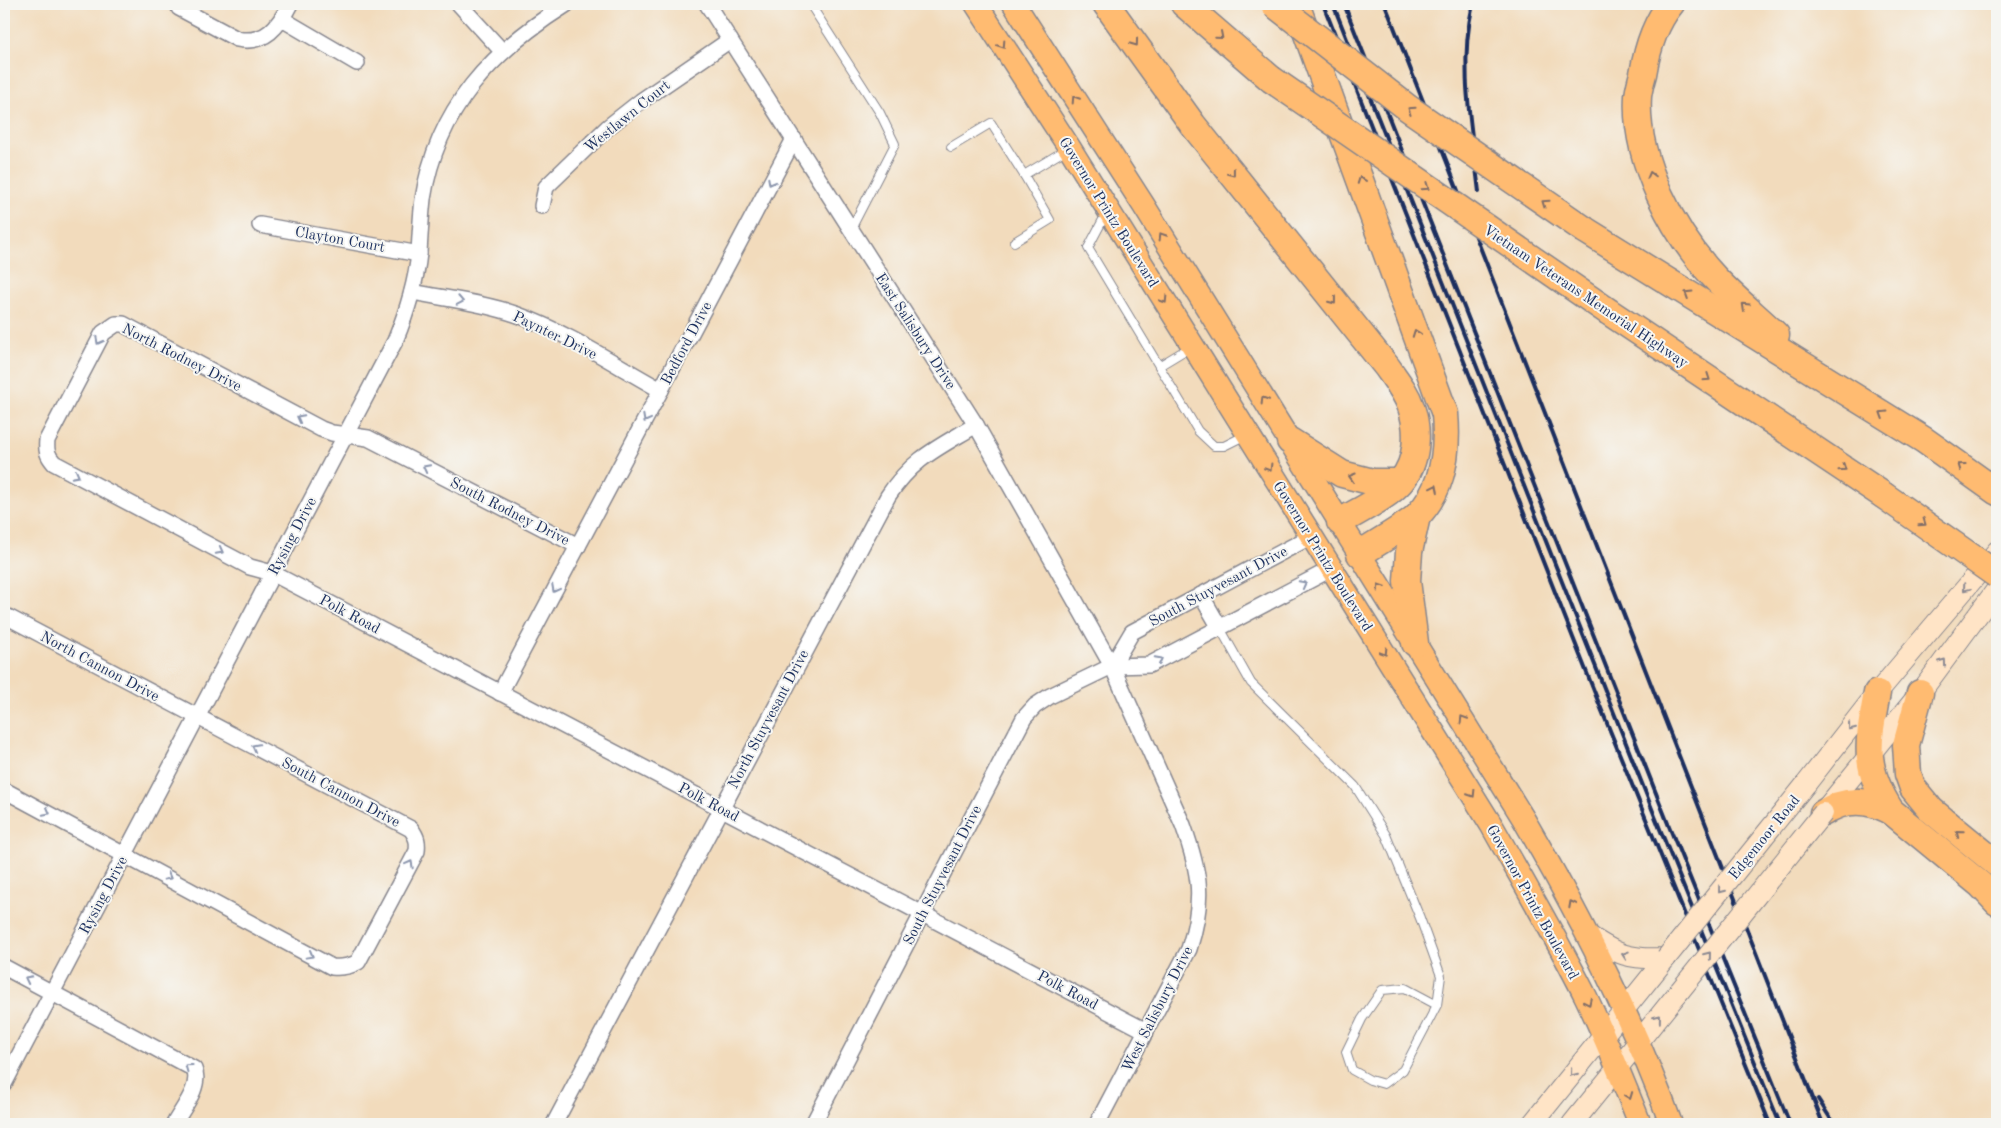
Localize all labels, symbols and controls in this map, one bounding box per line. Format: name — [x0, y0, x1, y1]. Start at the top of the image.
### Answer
one-way arrow — [1215, 30, 1224, 39]
one-way arrow — [1129, 37, 1137, 46]
one-way arrow — [996, 39, 1006, 48]
street label: Westlawn Court — [582, 78, 674, 156]
one-way arrow — [1072, 95, 1081, 105]
one-way arrow — [1408, 108, 1417, 116]
street label: Governor Printz Boulevard — [1055, 135, 1160, 291]
one-way arrow — [1226, 167, 1235, 177]
one-way arrow — [1647, 172, 1657, 180]
one-way arrow — [767, 177, 777, 186]
one-way arrow — [1357, 177, 1367, 185]
one-way arrow — [1421, 181, 1430, 190]
one-way arrow — [1541, 200, 1551, 209]
street label: Vietnam Veterans Memorial Highway — [1480, 223, 1690, 372]
street label: Clayton Court — [294, 225, 386, 256]
one-way arrow — [1159, 233, 1168, 242]
street label: East Salisbury Drive — [872, 271, 958, 393]
one-way arrow — [1685, 291, 1694, 300]
one-way arrow — [1158, 295, 1167, 304]
one-way arrow — [1327, 295, 1336, 304]
one-way arrow — [456, 296, 465, 306]
street label: Bedford Drive — [659, 300, 716, 388]
one-way arrow — [1742, 303, 1751, 312]
street label: Paynter Drive — [510, 310, 599, 363]
street label: North Rodney Drive — [119, 322, 244, 395]
one-way arrow — [1412, 329, 1422, 338]
one-way arrow — [95, 336, 105, 345]
one-way arrow — [1702, 372, 1711, 381]
one-way arrow — [1261, 397, 1271, 406]
one-way arrow — [1879, 411, 1888, 421]
one-way arrow — [296, 414, 305, 424]
one-way arrow — [642, 414, 652, 423]
one-way arrow — [1262, 462, 1272, 471]
one-way arrow — [1837, 462, 1846, 471]
one-way arrow — [1957, 463, 1967, 472]
one-way arrow — [422, 464, 431, 474]
one-way arrow — [71, 469, 80, 479]
one-way arrow — [1349, 472, 1357, 482]
street label: South Rodney Drive — [447, 476, 571, 549]
street label: Governor Printz Boulevard — [1269, 479, 1374, 635]
one-way arrow — [1428, 485, 1438, 494]
street label: Rysing Drive — [267, 495, 320, 578]
one-way arrow — [1917, 517, 1927, 526]
street label: South Stuyvesant Drive — [1147, 544, 1291, 630]
one-way arrow — [214, 545, 223, 555]
one-way arrow — [1298, 580, 1307, 590]
one-way arrow — [1377, 583, 1387, 592]
one-way arrow — [1963, 583, 1972, 592]
one-way arrow — [551, 584, 561, 593]
street label: Polk Road — [316, 593, 382, 638]
street label: North Cannon Drive — [37, 630, 161, 705]
one-way arrow — [1377, 647, 1387, 656]
street label: North Stuyvesant Drive — [726, 648, 812, 792]
one-way arrow — [1154, 656, 1163, 666]
one-way arrow — [1937, 658, 1946, 668]
one-way arrow — [1460, 716, 1469, 725]
one-way arrow — [1848, 721, 1857, 730]
one-way arrow — [251, 743, 260, 753]
street label: South Cannon Drive — [279, 756, 402, 831]
street label: Polk Road — [675, 781, 741, 826]
one-way arrow — [1466, 789, 1476, 798]
street label: Edgemoor Road — [1727, 793, 1804, 883]
street label: South Stuyvesant Drive — [902, 803, 985, 948]
one-way arrow — [42, 806, 51, 816]
street label: Governor Printz Boulevard — [1483, 823, 1580, 983]
one-way arrow — [1956, 830, 1965, 839]
street label: Rysing Drive — [78, 854, 131, 937]
one-way arrow — [404, 861, 414, 870]
one-way arrow — [162, 871, 171, 881]
one-way arrow — [1718, 884, 1726, 893]
one-way arrow — [1568, 900, 1578, 909]
street label: West Salisbury Drive — [1120, 944, 1197, 1075]
one-way arrow — [305, 948, 314, 958]
one-way arrow — [1621, 951, 1629, 961]
one-way arrow — [1703, 952, 1711, 961]
street label: Polk Road — [1034, 969, 1100, 1014]
one-way arrow — [24, 975, 33, 985]
one-way arrow — [1582, 997, 1592, 1006]
one-way arrow — [1652, 1014, 1661, 1023]
one-way arrow — [184, 1064, 194, 1073]
one-way arrow — [1571, 1067, 1579, 1076]
one-way arrow — [1622, 1091, 1633, 1100]

